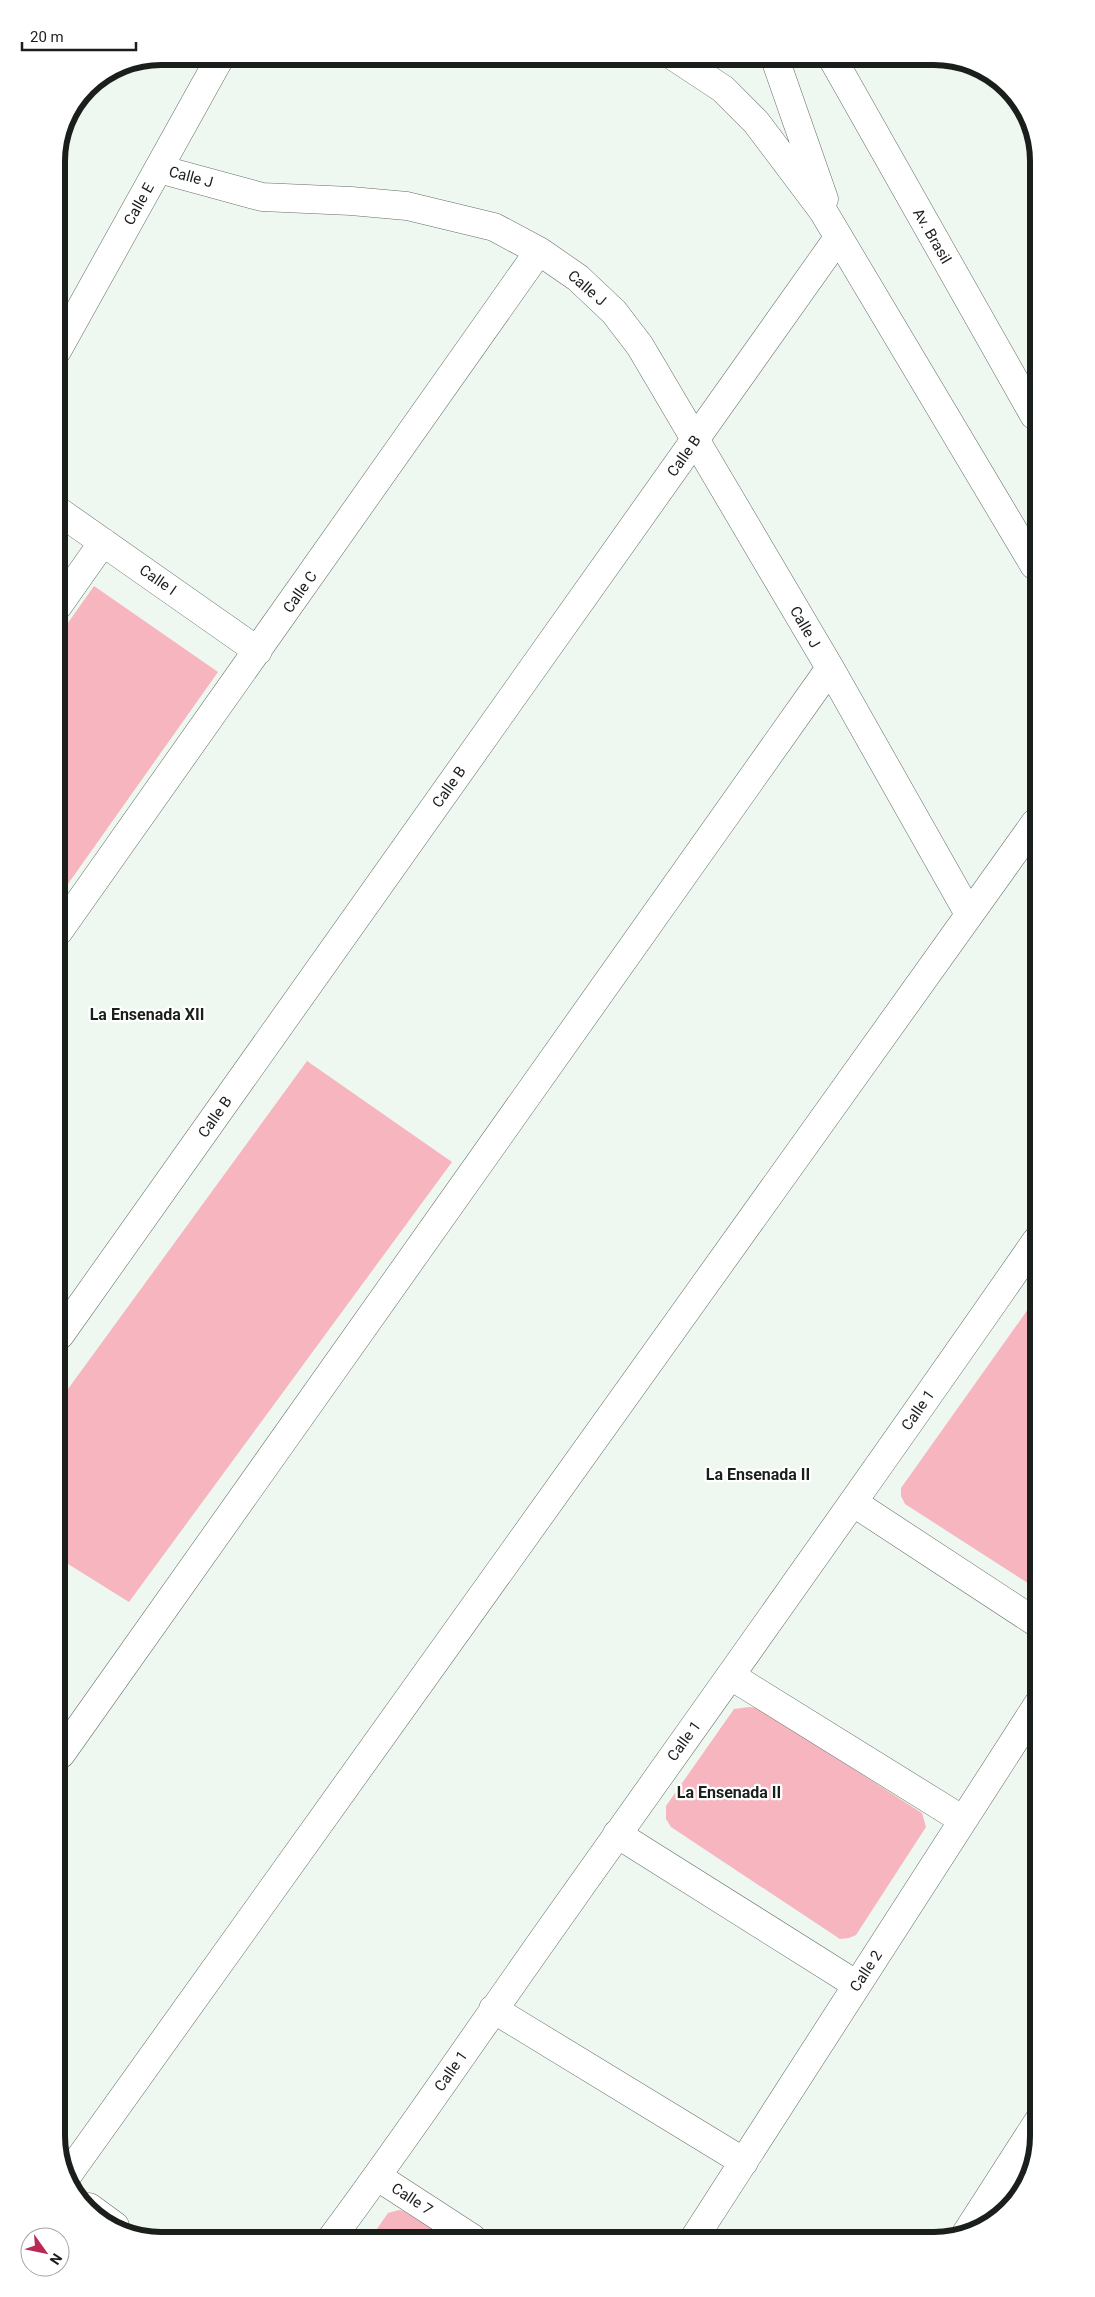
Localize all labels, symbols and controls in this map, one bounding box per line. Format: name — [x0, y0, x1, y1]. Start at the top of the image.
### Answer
scale bar — [22, 20, 136, 52]
text: 20 m — [30, 28, 64, 46]
street label: Calle J — [167, 162, 215, 192]
street label: Calle E — [120, 179, 158, 228]
street label: Av. Brasil — [909, 205, 955, 267]
street label: Calle J — [564, 266, 610, 310]
street label: Calle B — [663, 432, 705, 480]
street label: Calle I — [136, 561, 180, 599]
street label: Calle C — [279, 568, 321, 616]
street label: Calle J — [786, 603, 824, 651]
street label: Calle B — [428, 763, 470, 811]
district label: La Ensenada XII — [90, 1005, 204, 1024]
street label: Calle B — [194, 1093, 236, 1141]
street label: Calle 1 — [898, 1386, 938, 1434]
district label: La Ensenada II — [706, 1465, 810, 1484]
street label: Calle 1 — [663, 1717, 705, 1765]
district label: La Ensenada II — [677, 1783, 781, 1802]
street label: Calle 2 — [846, 1947, 886, 1995]
street label: Calle 1 — [431, 2047, 471, 2095]
street label: Calle 7 — [388, 2179, 436, 2219]
north arrow — [20, 2227, 70, 2277]
text: N — [46, 2251, 65, 2268]

